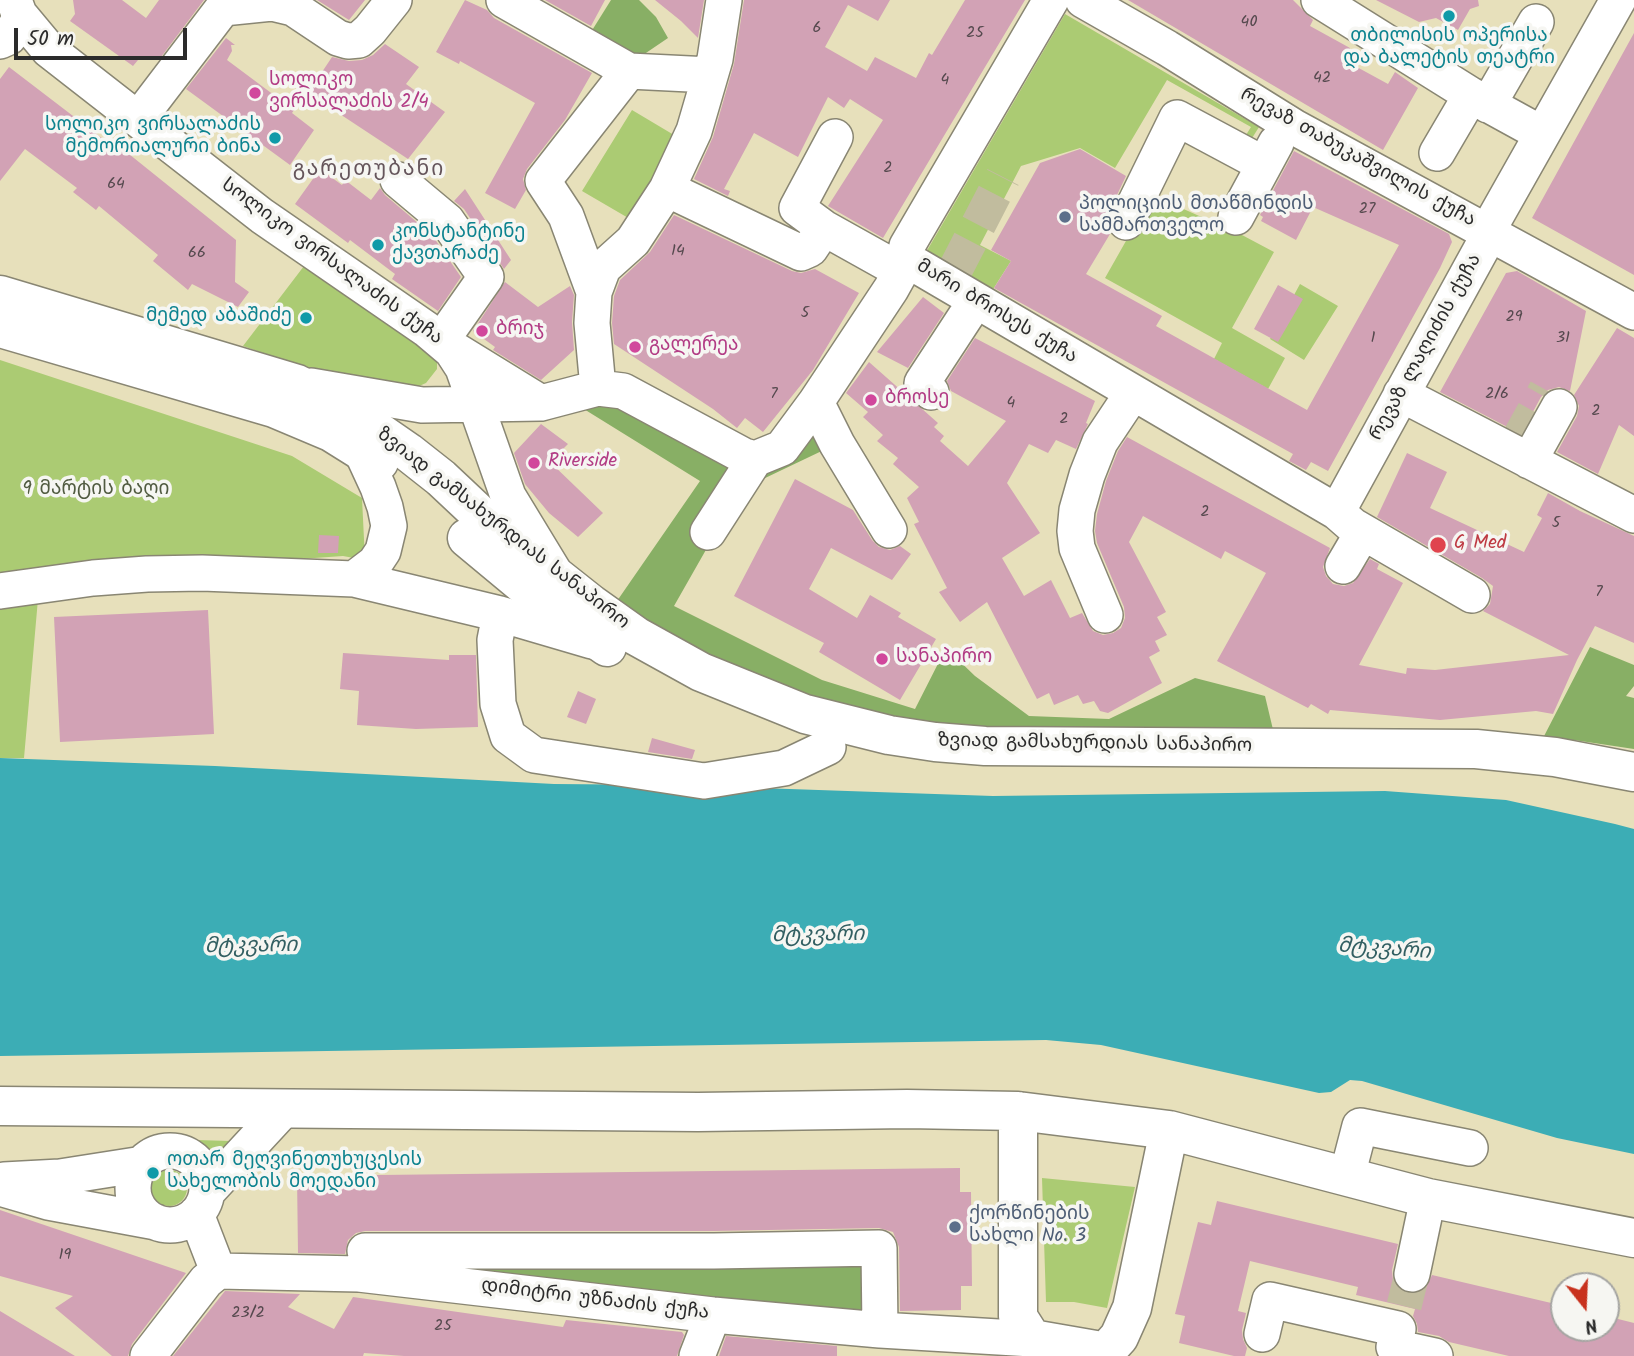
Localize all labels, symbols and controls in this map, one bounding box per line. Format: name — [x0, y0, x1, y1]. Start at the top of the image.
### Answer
marker: თბილისის ოპერისა და ბალეტის თეატრი — [1441, 8, 1457, 24]
house number: 40 — [1241, 13, 1257, 33]
scale bar — [18, 14, 191, 58]
house number: 6 — [813, 19, 821, 39]
text: 50 m — [27, 23, 74, 56]
house number: 25 — [966, 24, 984, 44]
place label: თბილისის ოპერისა და ბალეტის თეატრი — [1343, 27, 1555, 71]
house number: 42 — [1313, 69, 1331, 89]
place label: სოლიკო ვირსალაძის 2/4 — [269, 71, 429, 115]
house number: 4 — [941, 71, 949, 91]
marker: სოლიკო ვირსალაძის 2/4 — [247, 85, 263, 101]
street label: რევაზ თაბუკაშვილის ქუჩა — [1235, 85, 1479, 233]
place label: სოლიკო ვირსალაძის მემორიალური ბინა — [45, 116, 261, 160]
marker: სოლიკო ვირსალაძის მემორიალური ბინა — [267, 130, 283, 146]
district label: გარეთუბანი — [294, 158, 444, 184]
house number: 2 — [883, 159, 893, 179]
house number: 64 — [107, 175, 125, 195]
street label: სოლიკო ვირსალაძის ქუჩა — [216, 175, 446, 351]
place label: პოლიციის მთაწმინდის სამმართველო — [1079, 195, 1314, 239]
house number: 27 — [1359, 200, 1375, 220]
marker: პოლიციის მთაწმინდის სამმართველო — [1057, 209, 1073, 225]
place label: კონსტანტინე ქავთარაძე — [392, 223, 526, 267]
marker: კონსტანტინე ქავთარაძე — [370, 237, 386, 253]
house number: 14 — [671, 242, 685, 262]
house number: 66 — [188, 244, 206, 264]
street label: რევაზ ლაღიძის ქუჩა — [1366, 251, 1488, 445]
street label: მარი ბროსეს ქუჩა — [912, 256, 1080, 370]
house number: 5 — [801, 304, 809, 324]
place label: მემედ აბაშიძე — [146, 307, 292, 329]
house number: 29 — [1505, 308, 1523, 328]
marker: მემედ აბაშიძე — [298, 310, 314, 326]
place label: ბრიჯ — [496, 320, 544, 342]
marker: ბრიჯ — [474, 323, 490, 339]
house number: 1 — [1370, 329, 1376, 349]
house number: 31 — [1556, 329, 1570, 349]
place label: გალერეა — [649, 336, 739, 358]
marker: გალერეა — [627, 339, 643, 355]
house number: 7 — [770, 385, 778, 405]
house number: 2/6 — [1485, 385, 1509, 405]
place label: ბროსე — [885, 389, 949, 411]
marker: ბროსე — [863, 392, 879, 408]
house number: 4 — [1007, 394, 1015, 414]
house number: 2 — [1591, 402, 1601, 422]
house number: 2 — [1059, 410, 1069, 430]
street label: ზვიად გამსახურდიას სანაპირო — [371, 424, 633, 636]
place label: Riverside — [548, 452, 617, 474]
marker: Riverside — [526, 455, 542, 471]
park label: 9 მარტის ბაღი — [23, 480, 169, 502]
house number: 2 — [1200, 503, 1210, 523]
house number: 5 — [1552, 514, 1560, 534]
place label: G Med — [1454, 534, 1506, 556]
marker: G Med — [1428, 535, 1448, 555]
house number: 7 — [1595, 583, 1603, 603]
place label: სანაპირო — [896, 648, 992, 670]
marker: სანაპირო — [874, 651, 890, 667]
street label: ზვიად გამსახურდიას სანაპირო — [938, 731, 1252, 759]
water label: მტკვარი — [771, 924, 865, 950]
water label: მტკვარი — [204, 935, 298, 961]
water label: მტკვარი — [1337, 935, 1431, 967]
place label: ოთარ მეღვინეთუხუცესის სახელობის მოედანი — [167, 1151, 422, 1195]
marker: ოთარ მეღვინეთუხუცესის სახელობის მოედანი — [145, 1165, 161, 1181]
place label: ქორწინების სახლი No. 3 — [969, 1205, 1089, 1249]
marker: ქორწინების სახლი No. 3 — [947, 1219, 963, 1235]
house number: 19 — [59, 1246, 71, 1266]
north arrow — [1550, 1272, 1620, 1342]
street label: დიმიტრი უზნაძის ქუჩა — [480, 1276, 710, 1326]
house number: 23/2 — [231, 1304, 265, 1324]
text: N — [1581, 1309, 1601, 1341]
house number: 25 — [434, 1317, 452, 1337]

